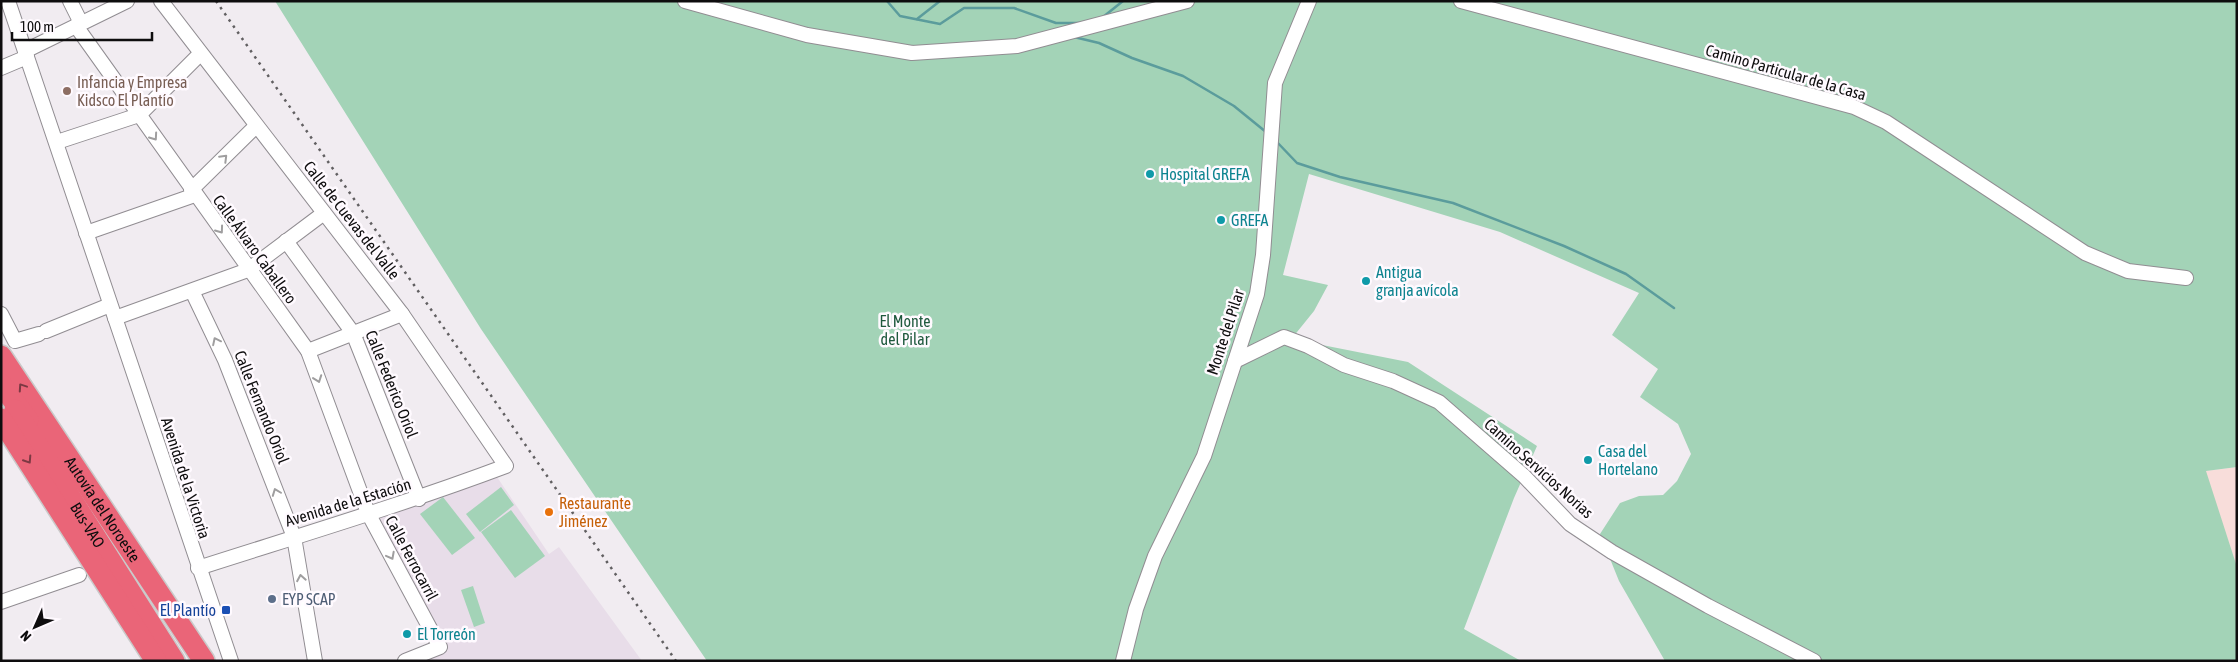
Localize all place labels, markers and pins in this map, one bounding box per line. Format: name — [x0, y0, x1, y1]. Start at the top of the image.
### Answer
place label: Infancia y Empresa Kidsco El Plantío — [77, 73, 187, 109]
marker: Infancia y Empresa Kidsco El Plantío — [61, 85, 73, 97]
place label: Hospital GREFA — [1160, 165, 1250, 184]
marker: Hospital GREFA — [1144, 168, 1156, 180]
place label: GREFA — [1231, 211, 1268, 229]
marker: GREFA — [1215, 214, 1227, 226]
place label: Antigua granja avícola — [1376, 263, 1459, 300]
marker: Antigua granja avícola — [1360, 275, 1372, 287]
place label: Casa del Hortelano — [1598, 442, 1658, 478]
marker: Casa del Hortelano — [1582, 454, 1594, 466]
place label: Restaurante Jiménez — [559, 494, 631, 530]
marker: Restaurante Jiménez — [543, 506, 555, 518]
place label: EYP SCAP — [282, 590, 336, 608]
marker: EYP SCAP — [266, 593, 278, 605]
place label: El Plantío — [160, 601, 216, 619]
marker: El Plantío — [220, 604, 232, 616]
place label: El Torreón — [417, 625, 476, 643]
marker: El Torreón — [401, 628, 413, 640]

